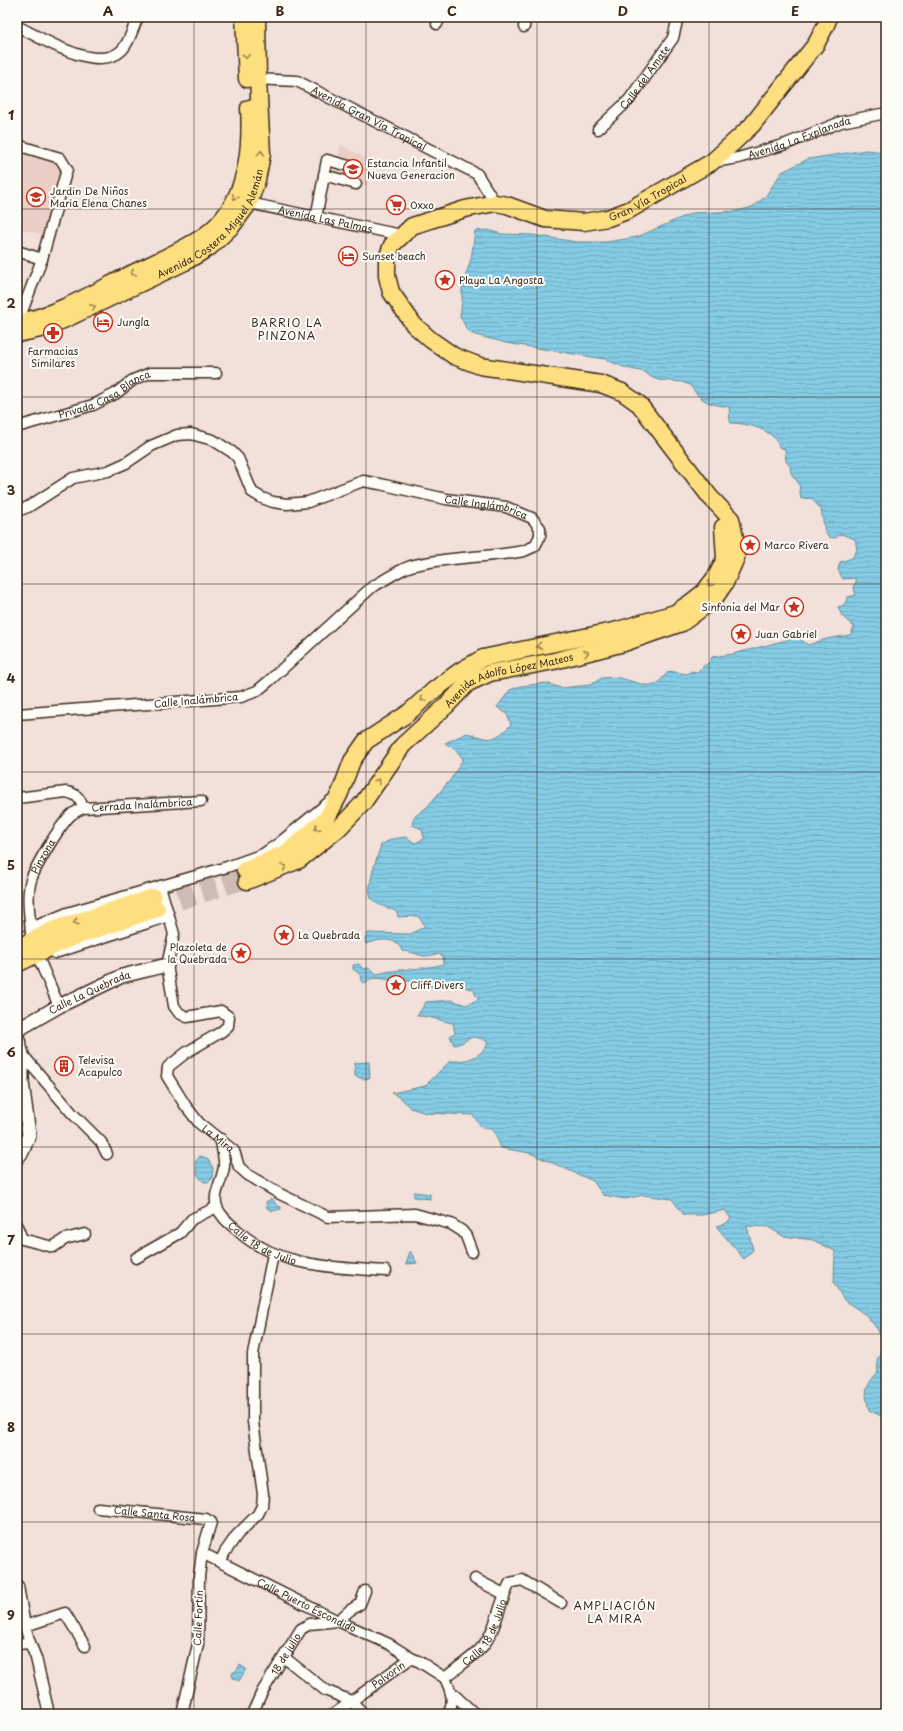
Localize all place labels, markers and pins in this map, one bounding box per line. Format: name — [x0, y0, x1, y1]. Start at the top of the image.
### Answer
place label: Estancia Infantil Nueva Generacion — [367, 155, 455, 182]
school or university icon: Estancia Infantil Nueva Generacion — [342, 158, 364, 180]
place label: Jardin De Niños Maria Elena Chanes — [50, 183, 147, 210]
school or university icon: Jardin De Niños Maria Elena Chanes — [25, 186, 47, 208]
supermarket icon: Oxxo — [385, 194, 407, 216]
place label: Oxxo — [410, 197, 434, 212]
hotel icon: Sunset beach — [337, 245, 359, 267]
place label: Sunset beach — [362, 248, 426, 263]
place icon: Playa La Angosta — [434, 269, 456, 291]
place label: Playa La Angosta — [459, 272, 544, 288]
hotel icon: Jungla — [92, 311, 114, 333]
place label: Jungla — [117, 314, 150, 329]
pharmacy icon: Farmacias Similares — [42, 322, 64, 344]
place label: Farmacias Similares — [28, 343, 79, 370]
place icon: Marco Rivera — [739, 534, 761, 556]
place label: Marco Rivera — [764, 537, 830, 552]
place icon: Sinfonía del Mar — [783, 596, 805, 618]
place label: Sinfonía del Mar — [701, 599, 780, 614]
place icon: Juan Gabriel — [730, 623, 752, 645]
place label: Juan Gabriel — [755, 626, 817, 641]
place icon: La Quebrada — [273, 924, 295, 946]
place label: La Quebrada — [298, 927, 361, 942]
place label: Plazoleta de la Quebrada — [167, 939, 228, 966]
place icon: Plazoleta de la Quebrada — [230, 942, 252, 964]
place icon: Cliff Divers — [385, 974, 407, 996]
place label: Cliff Divers — [410, 977, 464, 992]
place label: Televisa Acapulco — [78, 1052, 123, 1079]
building icon: Televisa Acapulco — [53, 1055, 75, 1077]

